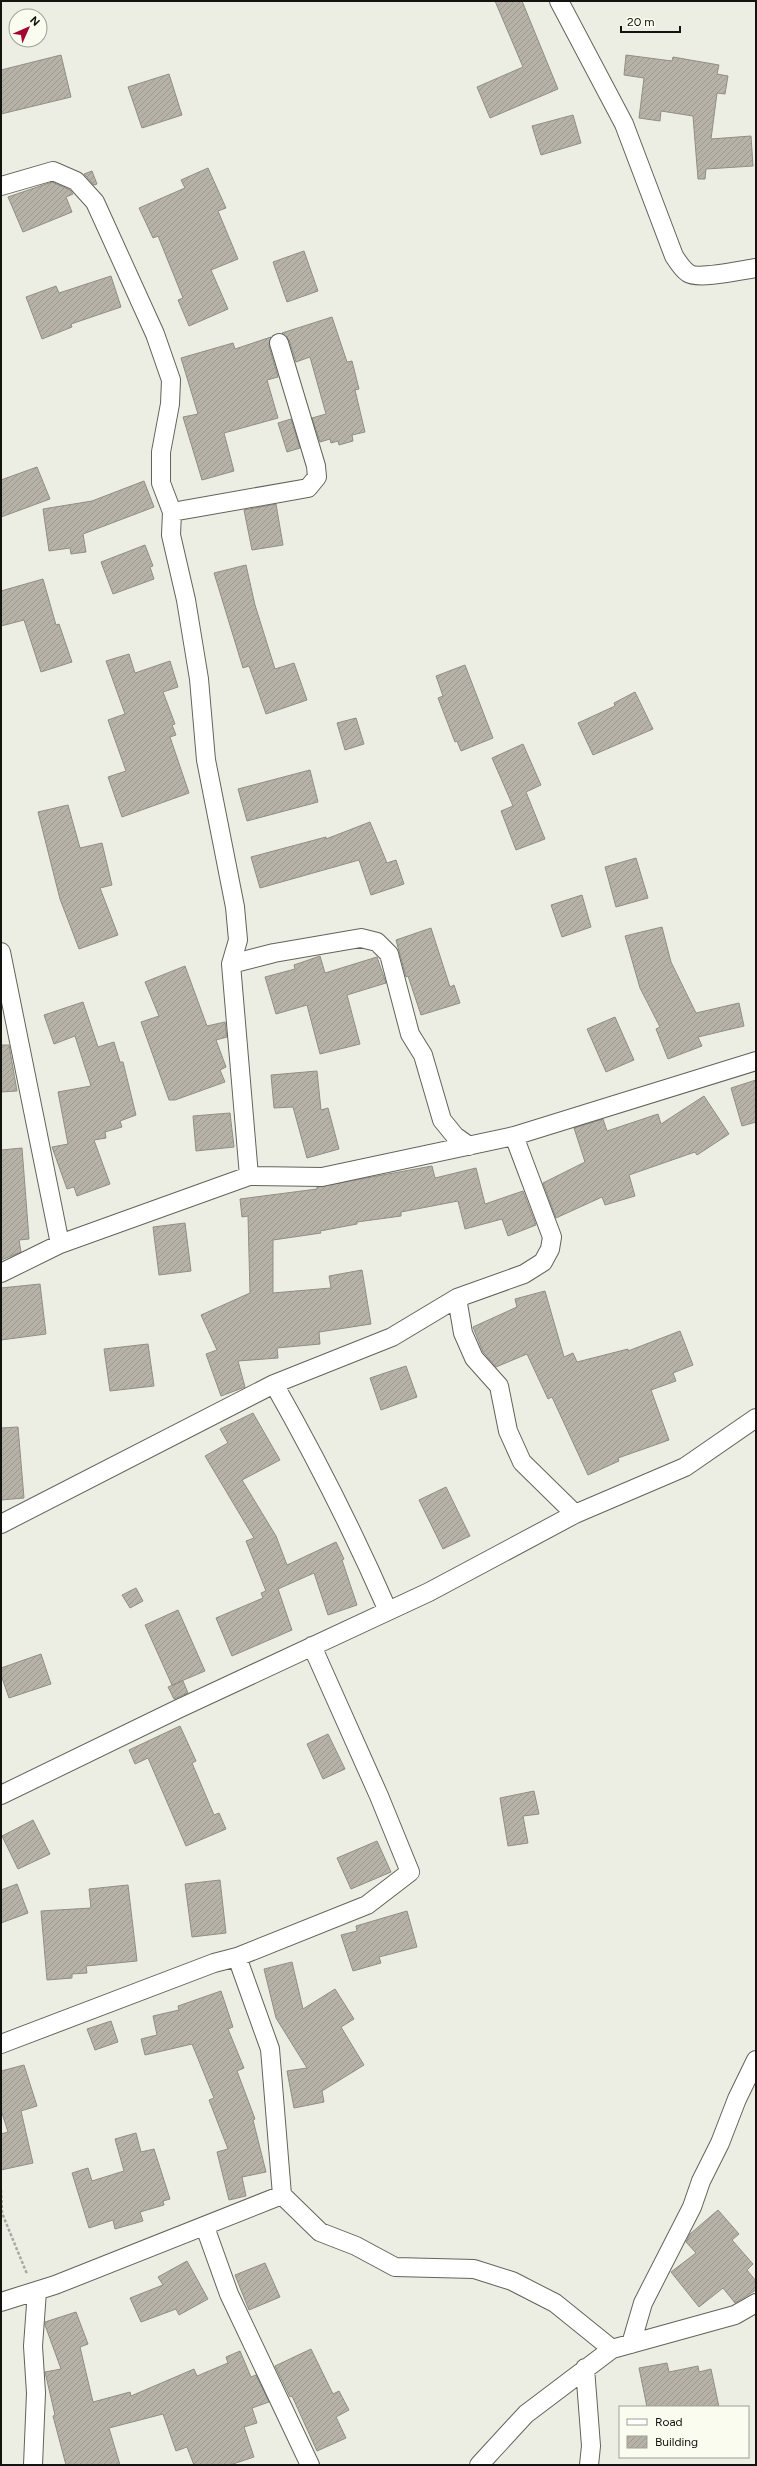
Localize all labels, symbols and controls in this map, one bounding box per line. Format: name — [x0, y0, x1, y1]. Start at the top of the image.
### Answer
north arrow — [8, 8, 48, 48]
scale bar — [621, 8, 680, 34]
text: N — [27, 14, 42, 29]
text: 20 m — [627, 15, 655, 29]
legend — [619, 2406, 749, 2458]
text: Road — [655, 2415, 683, 2429]
text: Building — [655, 2435, 698, 2449]

